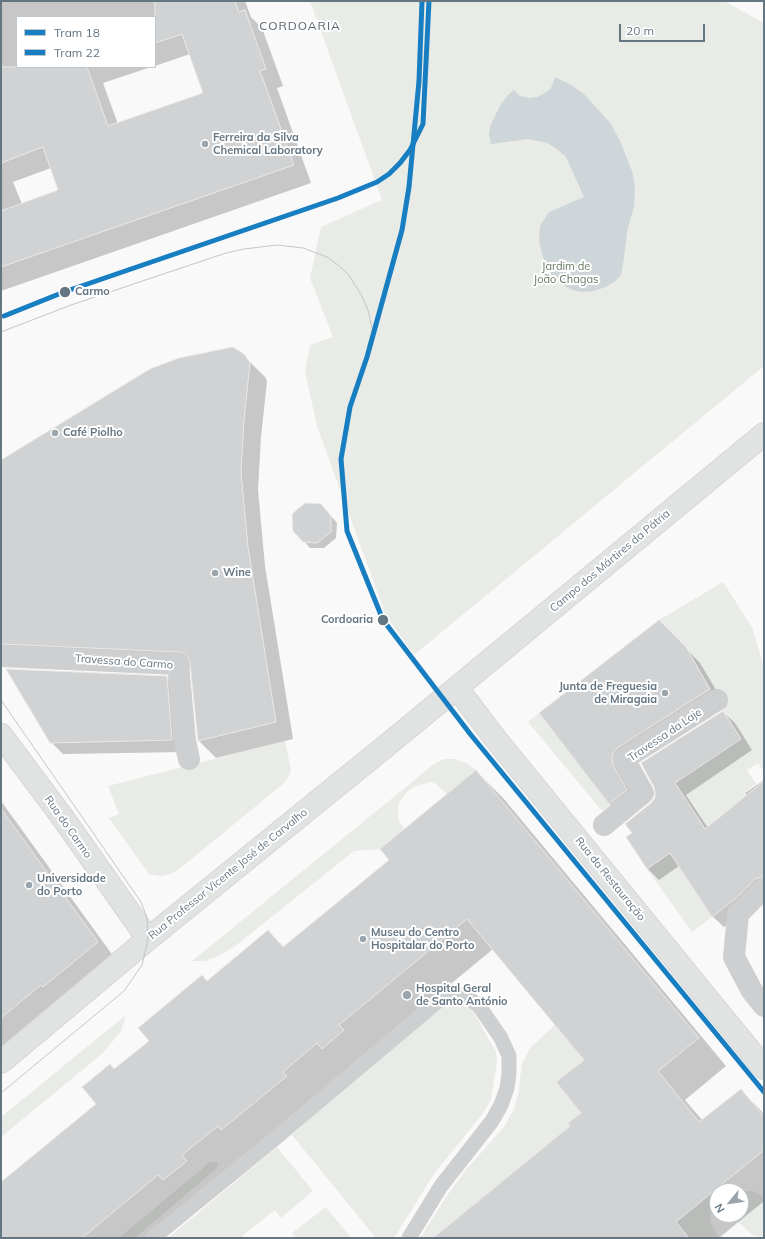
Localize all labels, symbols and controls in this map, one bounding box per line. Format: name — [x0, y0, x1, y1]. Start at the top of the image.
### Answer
legend — [16, 16, 156, 68]
scale bar — [621, 16, 707, 42]
district label: CORDOARIA — [259, 19, 341, 33]
text: 20 m — [626, 23, 654, 38]
text: Tram 18 — [54, 25, 100, 40]
text: Tram 22 — [54, 45, 100, 60]
place label: Ferreira da Silva Chemical Laboratory — [213, 131, 323, 157]
marker: Ferreira da Silva Chemical Laboratory — [200, 139, 210, 149]
park label: Jardim de João Chagas — [534, 260, 598, 286]
marker: Carmo — [58, 285, 72, 299]
place label: Carmo — [75, 285, 110, 299]
place label: Café Piolho — [63, 426, 123, 440]
marker: Café Piolho — [50, 428, 60, 438]
street label: Campo dos Mártires da Pátria — [547, 507, 673, 615]
place label: Wine — [223, 566, 251, 580]
marker: Wine — [210, 568, 220, 578]
place label: Cordoaria — [321, 613, 373, 627]
marker: Cordoaria — [376, 613, 390, 627]
street label: Travessa do Carmo — [75, 652, 173, 672]
place label: Junta de Freguesia de Miragaia — [559, 680, 657, 706]
marker: Junta de Freguesia de Miragaia — [660, 688, 670, 698]
street label: Travessa da Laje — [626, 706, 704, 764]
street label: Rua do Carmo — [42, 793, 94, 861]
street label: Rua Professor Vicente José de Carvalho — [146, 806, 310, 942]
street label: Rua da Restauração — [572, 834, 648, 924]
place label: Universidade do Porto — [37, 872, 106, 898]
marker: Universidade do Porto — [24, 880, 34, 890]
place label: Museu do Centro Hospitalar do Porto — [371, 926, 474, 952]
marker: Museu do Centro Hospitalar do Porto — [358, 934, 368, 944]
place label: Hospital Geral de Santo António — [416, 982, 508, 1008]
marker: Hospital Geral de Santo António — [401, 989, 413, 1001]
north arrow — [709, 1183, 749, 1223]
text: N — [711, 1201, 728, 1215]

